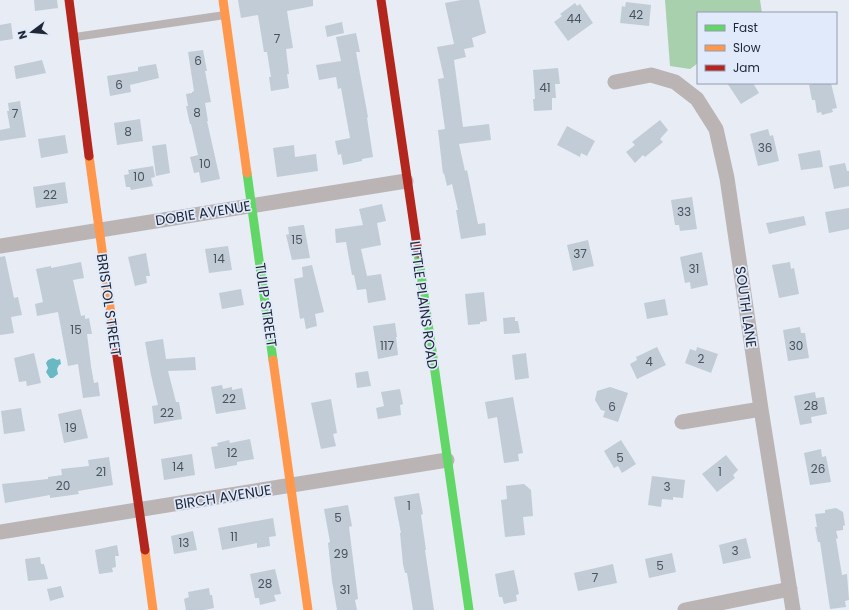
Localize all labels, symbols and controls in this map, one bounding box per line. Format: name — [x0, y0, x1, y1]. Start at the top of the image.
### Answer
house number: 42 — [629, 6, 643, 23]
house number: 44 — [566, 10, 582, 27]
north arrow — [12, 12, 52, 52]
legend — [697, 12, 837, 84]
text: Fast — [733, 19, 758, 36]
text: N — [14, 29, 31, 41]
house number: 7 — [274, 30, 281, 47]
text: Slow — [733, 39, 761, 56]
house number: 6 — [194, 52, 202, 69]
text: Jam — [733, 59, 760, 76]
house number: 6 — [115, 76, 123, 93]
house number: 41 — [539, 79, 551, 96]
house number: 8 — [193, 104, 201, 121]
house number: 7 — [12, 105, 19, 122]
house number: 8 — [124, 123, 132, 140]
house number: 36 — [758, 139, 772, 156]
house number: 10 — [199, 155, 211, 172]
house number: 10 — [133, 168, 145, 185]
house number: 22 — [43, 186, 57, 203]
street label: DOBIE AVENUE — [154, 196, 252, 230]
house number: 33 — [677, 203, 691, 220]
house number: 15 — [291, 231, 303, 248]
street label: LITTLE PLAINS ROAD — [405, 240, 443, 371]
house number: 37 — [573, 245, 587, 262]
house number: 14 — [213, 250, 225, 267]
street label: BRISTOL STREET — [92, 252, 126, 358]
house number: 31 — [689, 260, 699, 277]
street label: TULIP STREET — [250, 262, 282, 349]
street label: SOUTH LANE — [730, 265, 762, 349]
house number: 15 — [70, 321, 82, 338]
house number: 117 — [380, 337, 395, 354]
house number: 30 — [789, 337, 803, 354]
house number: 2 — [698, 350, 705, 367]
house number: 4 — [645, 353, 653, 370]
house number: 22 — [222, 390, 236, 407]
house number: 28 — [804, 397, 818, 414]
house number: 6 — [608, 398, 616, 415]
house number: 22 — [160, 404, 174, 421]
house number: 19 — [65, 419, 77, 436]
house number: 12 — [227, 444, 237, 461]
house number: 5 — [616, 449, 624, 466]
house number: 14 — [172, 458, 184, 475]
house number: 26 — [811, 460, 825, 477]
house number: 21 — [96, 463, 106, 480]
house number: 1 — [718, 463, 722, 480]
house number: 20 — [56, 477, 70, 494]
house number: 3 — [663, 478, 671, 495]
street label: BIRCH AVENUE — [173, 480, 273, 514]
house number: 1 — [407, 497, 411, 514]
house number: 5 — [334, 509, 342, 526]
house number: 11 — [230, 528, 238, 545]
house number: 13 — [179, 534, 189, 551]
house number: 3 — [731, 542, 739, 559]
house number: 29 — [334, 545, 348, 562]
house number: 5 — [656, 557, 664, 574]
house number: 7 — [592, 569, 599, 586]
house number: 28 — [258, 575, 272, 592]
house number: 31 — [340, 581, 350, 598]

